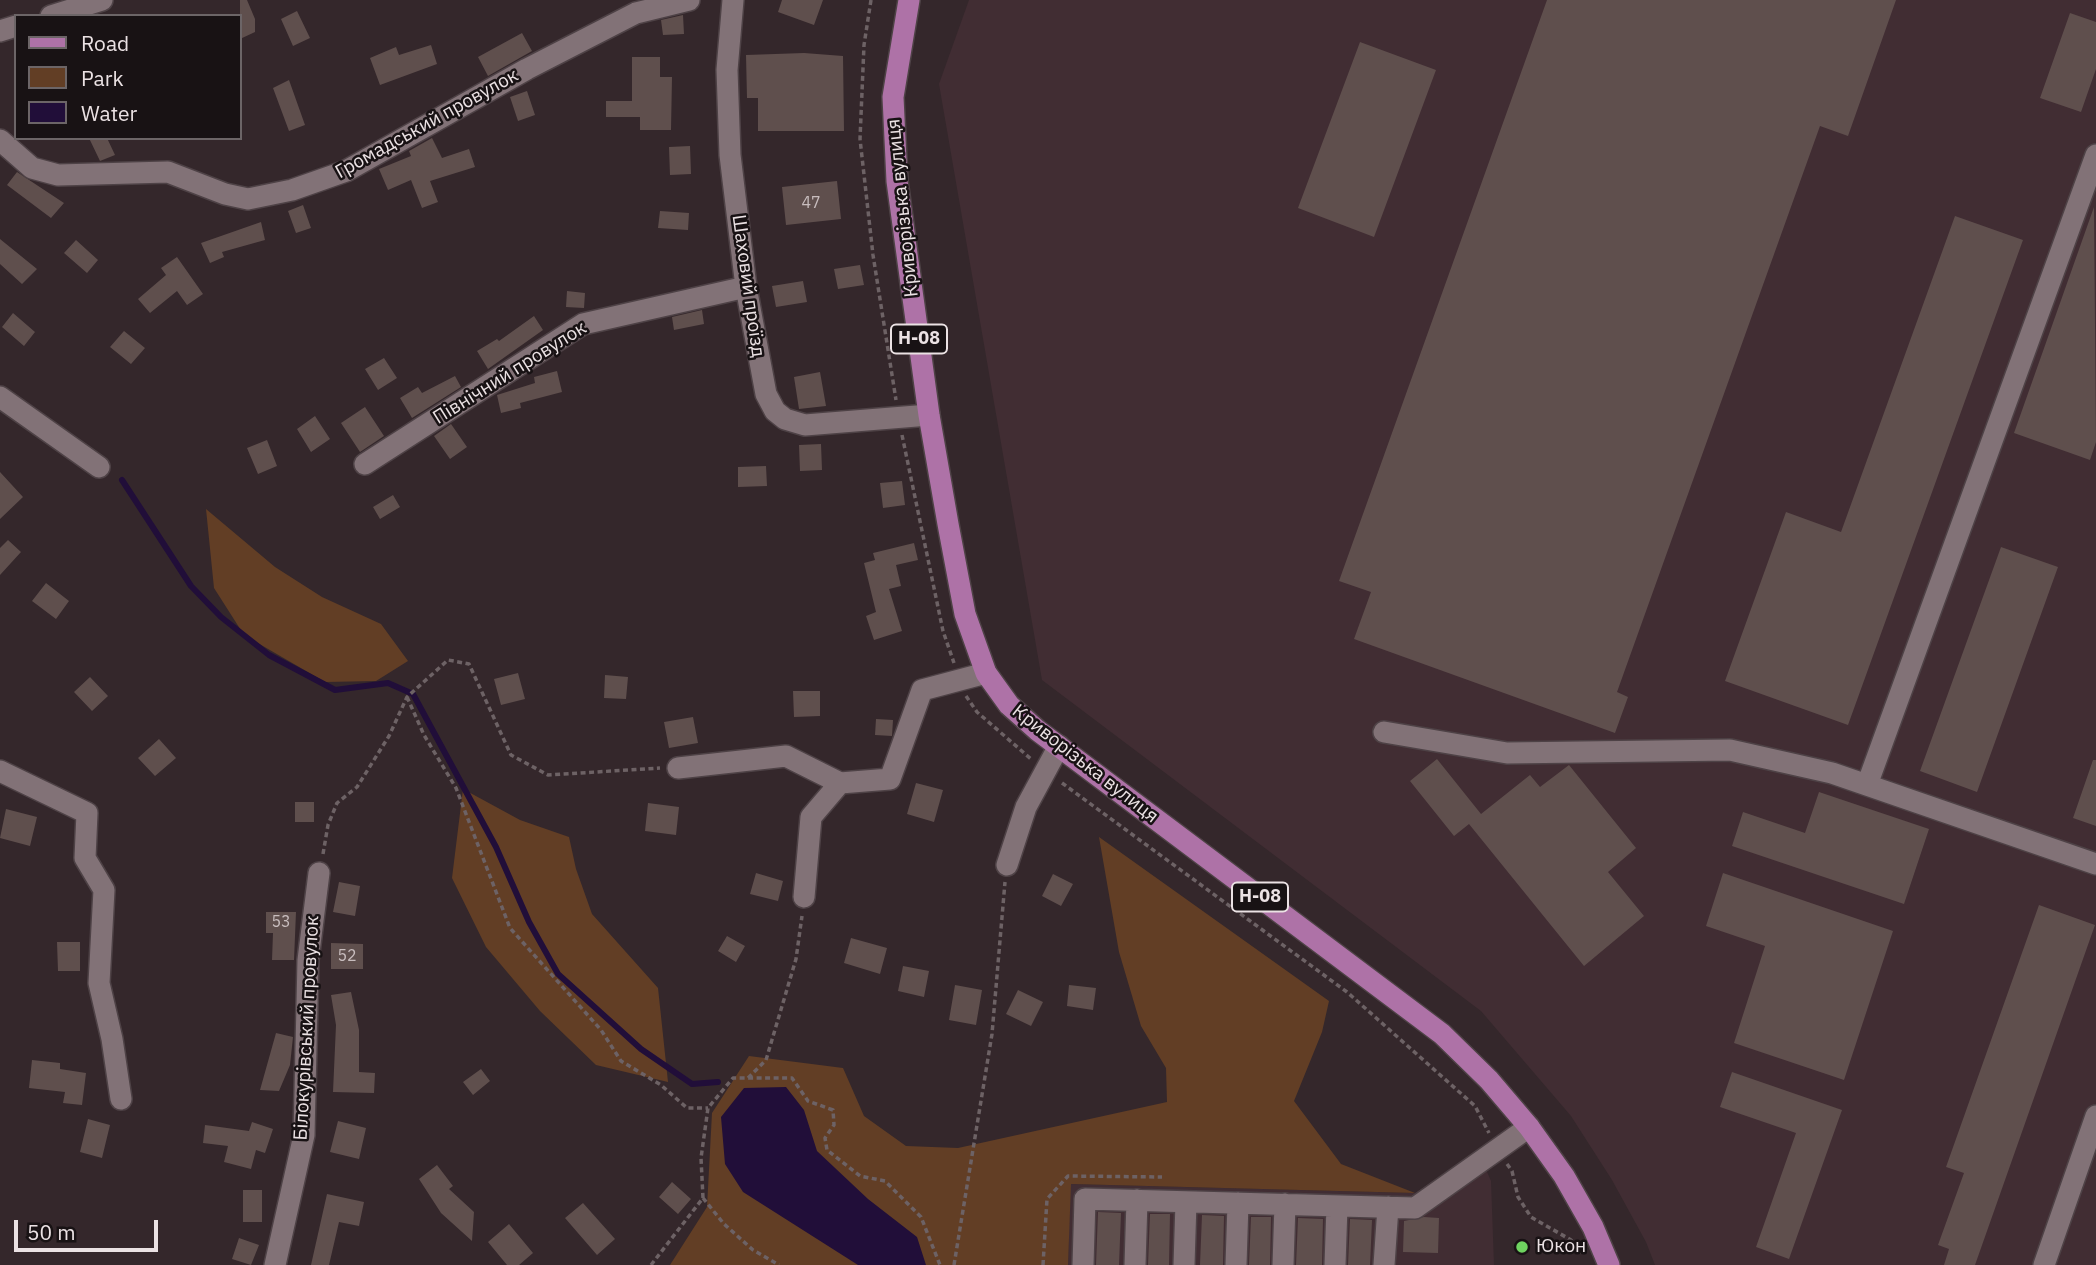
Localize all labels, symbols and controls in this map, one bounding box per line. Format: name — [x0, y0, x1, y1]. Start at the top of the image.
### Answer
legend — [14, 14, 242, 140]
text: Road — [81, 29, 129, 57]
text: Park — [81, 64, 124, 92]
street label: Громадський провулок — [331, 64, 523, 184]
text: Water — [81, 99, 137, 127]
street label: Криворізька вулиця — [882, 118, 924, 298]
house number: 47 — [801, 193, 821, 213]
street label: Шаховий проїзд — [727, 213, 769, 359]
street label: Північний провулок — [429, 317, 591, 429]
road number: Н-08 — [891, 324, 947, 354]
street label: Криворізька вулиця — [1007, 700, 1163, 828]
road number: Н-08 — [1232, 882, 1288, 912]
house number: 53 — [271, 912, 291, 932]
street label: Білокурівський провулок — [290, 915, 324, 1141]
house number: 52 — [337, 946, 357, 966]
scale bar — [18, 1206, 161, 1250]
text: 50 m — [27, 1218, 76, 1246]
place label: Юкон — [1536, 1236, 1586, 1258]
marker: Юкон — [1514, 1239, 1530, 1255]

